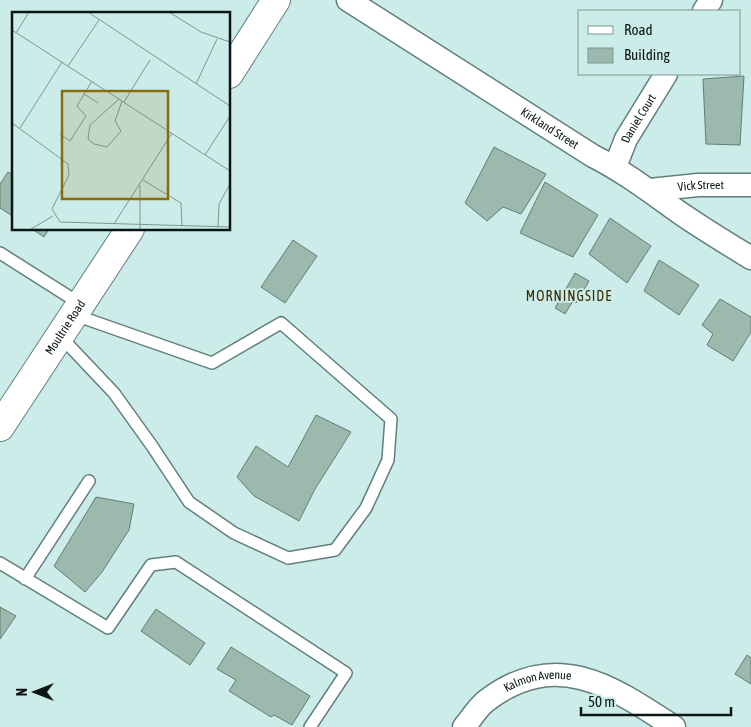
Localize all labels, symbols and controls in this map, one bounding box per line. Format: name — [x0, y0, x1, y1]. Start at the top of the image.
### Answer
legend — [578, 10, 741, 75]
inset map — [12, 12, 230, 230]
text: Road — [624, 21, 653, 38]
text: Building — [624, 46, 670, 63]
street label: Daniel Court — [618, 91, 659, 145]
street label: Kirkland Street — [518, 105, 582, 152]
street label: Vick Street — [677, 178, 724, 194]
district label: MORNINGSIDE — [526, 288, 612, 304]
street label: Moultrie Road — [42, 298, 88, 357]
north arrow — [10, 667, 60, 717]
street label: Kalmon Avenue — [501, 668, 572, 695]
scale bar — [581, 684, 731, 716]
text: N — [14, 688, 30, 696]
text: 50 m — [588, 693, 615, 710]

